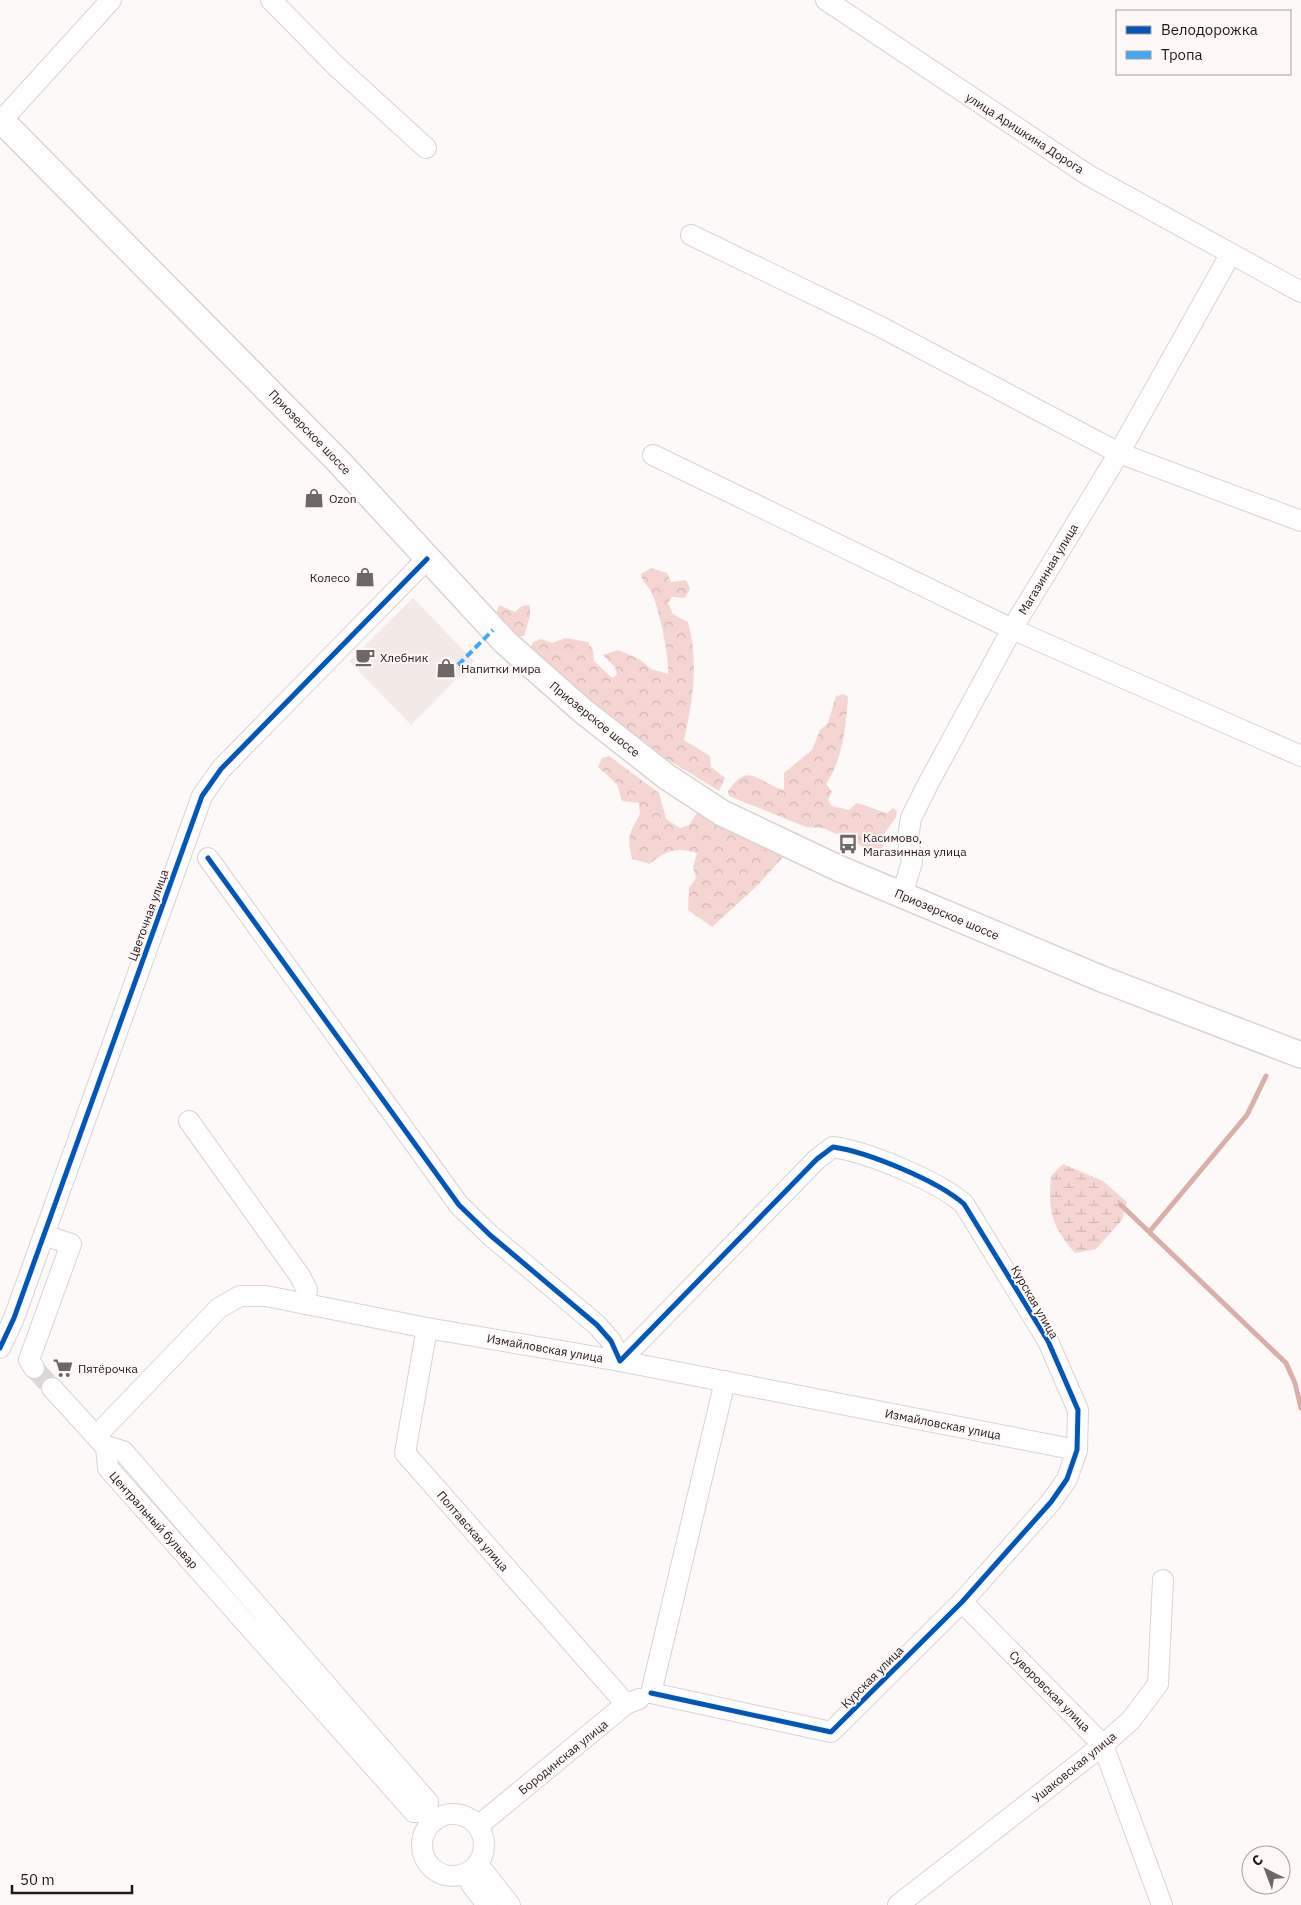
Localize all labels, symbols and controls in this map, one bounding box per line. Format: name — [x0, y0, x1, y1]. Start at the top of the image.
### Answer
legend — [1116, 10, 1291, 75]
text: Велодорожка — [1161, 20, 1258, 39]
text: Тропа — [1161, 45, 1203, 64]
street label: улица Аришкина Дорога — [963, 89, 1087, 177]
street label: Приозерское шоссе — [266, 387, 355, 478]
shop icon: Ozon — [303, 487, 325, 509]
place label: Ozon — [329, 491, 356, 506]
street label: Магазинная улица — [1015, 520, 1081, 617]
shop icon: Колесо — [354, 566, 376, 588]
place label: Колесо — [310, 570, 350, 585]
cafe icon: Хлебник — [354, 646, 376, 668]
place label: Хлебник — [380, 650, 429, 665]
shop icon: Напитки мира — [435, 657, 457, 679]
place label: Напитки мира — [461, 661, 541, 676]
street label: Приозерское шоссе — [547, 678, 644, 760]
place label: Касимово, Магазинная улица — [863, 830, 967, 859]
bus stop icon: Касимово, Магазинная улица — [837, 833, 859, 855]
street label: Цветочная улица — [124, 867, 172, 963]
street label: Приозерское шоссе — [893, 885, 1002, 943]
street label: Курская улица — [1008, 1263, 1062, 1342]
street label: Измайловская улица — [486, 1330, 605, 1366]
supermarket icon: Пятёрочка — [52, 1357, 74, 1379]
place label: Пятёрочка — [78, 1361, 138, 1376]
street label: Измайловская улица — [884, 1405, 1003, 1443]
street label: Центральный бульвар — [106, 1468, 202, 1572]
street label: Полтавская улица — [434, 1488, 512, 1575]
street label: Курская улица — [838, 1642, 907, 1711]
street label: Суворовская улица — [1006, 1647, 1094, 1735]
street label: Бородинская улица — [515, 1716, 611, 1798]
street label: Ушаковская улица — [1029, 1728, 1120, 1806]
north arrow — [1241, 1845, 1291, 1895]
text: С — [1248, 1851, 1267, 1870]
scale bar — [12, 1862, 132, 1894]
text: 50 m — [20, 1870, 55, 1889]

